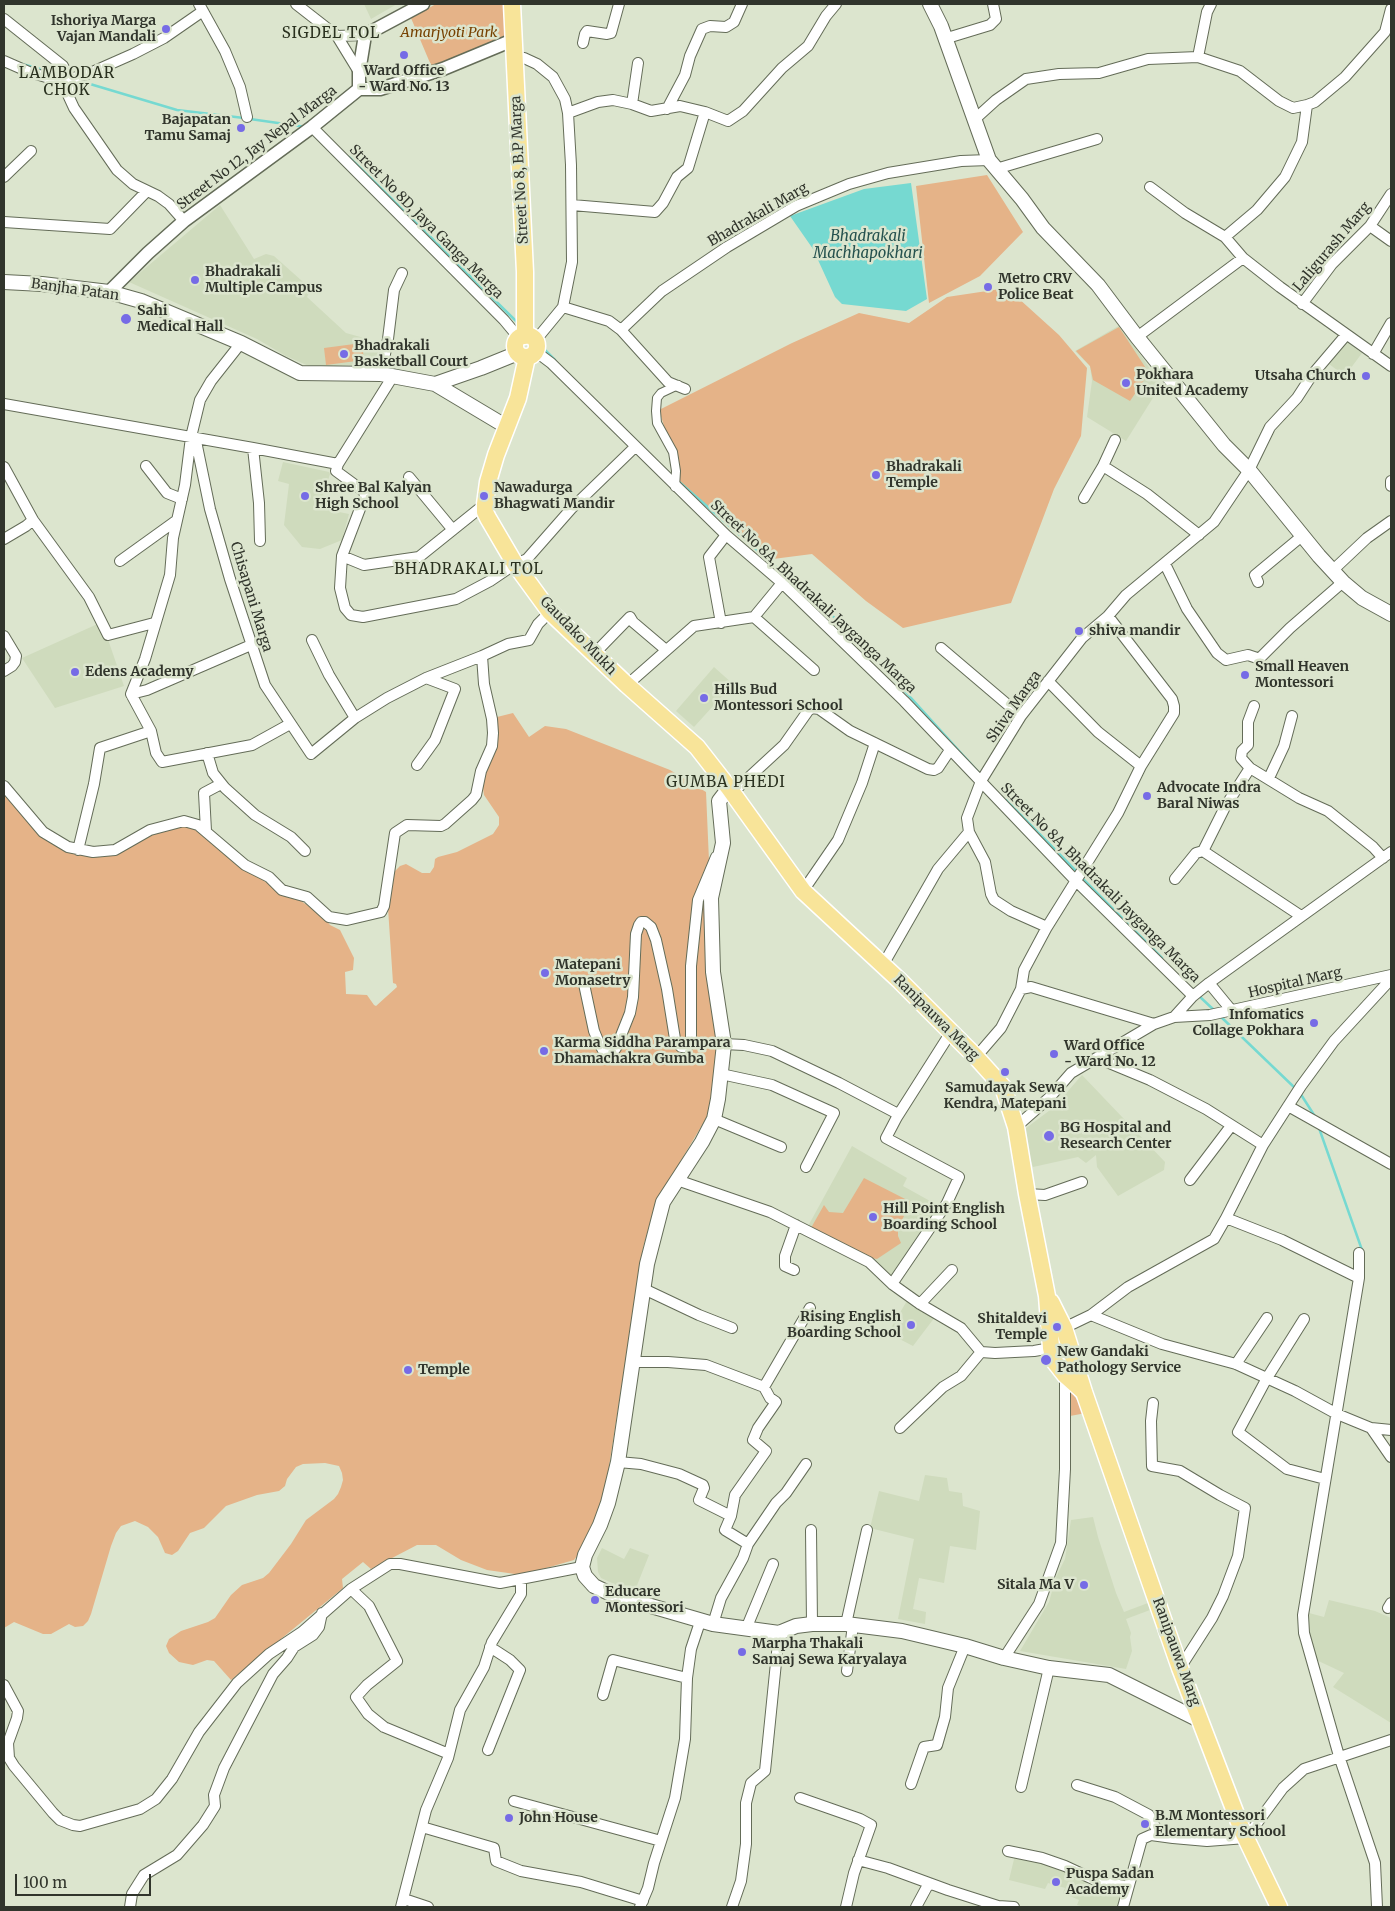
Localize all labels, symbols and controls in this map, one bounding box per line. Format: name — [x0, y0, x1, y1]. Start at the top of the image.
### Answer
place label: Ishoriya Marga Vajan Mandali — [51, 13, 156, 46]
marker: Ishoriya Marga Vajan Mandali — [160, 23, 172, 35]
district label: SIGDEL TOL — [281, 25, 381, 43]
park label: Amarjyoti Park — [401, 25, 497, 41]
marker: Ward Office - Ward No. 13 — [398, 49, 410, 61]
place label: Ward Office - Ward No. 13 — [358, 63, 450, 95]
district label: LAMBODAR CHOK — [18, 65, 116, 100]
street label: Street No 12, Jay Nepal Marga — [174, 82, 340, 214]
street label: Street No 8, B.P Marga — [508, 95, 532, 245]
place label: Bajapatan Tamu Samaj — [145, 112, 231, 144]
marker: Bajapatan Tamu Samaj — [235, 122, 247, 134]
street label: Street No 8D, Jaya Ganga Marga — [346, 142, 506, 302]
street label: Bhadrakali Marg — [705, 180, 811, 250]
street label: Laligurash Marg — [1290, 199, 1374, 295]
water label: Bhadrakali Machhapokhari — [813, 228, 923, 263]
place label: Bhadrakali Multiple Campus — [205, 264, 323, 296]
place label: Metro CRV Police Beat — [998, 271, 1074, 304]
marker: Bhadrakali Multiple Campus — [189, 274, 201, 286]
street label: Banjha Patan — [30, 276, 120, 304]
marker: Metro CRV Police Beat — [982, 281, 994, 293]
place label: Sahi Medical Hall — [137, 303, 223, 336]
marker: Sahi Medical Hall — [119, 312, 133, 326]
place label: Bhadrakali Basketball Court — [354, 338, 468, 371]
marker: Bhadrakali Basketball Court — [338, 348, 350, 360]
place label: Pokhara United Academy — [1136, 367, 1248, 400]
place label: Utsaha Church — [1255, 368, 1356, 384]
marker: Utsaha Church — [1360, 370, 1372, 382]
marker: Pokhara United Academy — [1120, 377, 1132, 389]
place label: Bhadrakali Temple — [886, 459, 962, 492]
marker: Bhadrakali Temple — [870, 469, 882, 481]
place label: Shree Bal Kalyan High School — [315, 480, 431, 512]
place label: Nawadurga Bhagwati Mandir — [494, 480, 615, 512]
marker: Shree Bal Kalyan High School — [299, 490, 311, 502]
marker: Nawadurga Bhagwati Mandir — [478, 490, 490, 502]
street label: Street No 8A, Bhadrakali Jayganga Marga — [707, 497, 919, 697]
street label: Chisapani Marga — [226, 540, 276, 654]
district label: BHADRAKALI TOL — [392, 561, 546, 579]
street label: Gaudako Mukh — [536, 593, 620, 679]
place label: shiva mandir — [1089, 623, 1181, 639]
marker: shiva mandir — [1073, 625, 1085, 637]
place label: Small Heaven Montessori — [1255, 659, 1349, 692]
place label: Edens Academy — [85, 664, 194, 680]
marker: Edens Academy — [69, 666, 81, 678]
street label: Shiva Marga — [983, 668, 1045, 746]
marker: Small Heaven Montessori — [1239, 669, 1251, 681]
place label: Hills Bud Montessori School — [714, 682, 843, 714]
marker: Hills Bud Montessori School — [698, 692, 710, 704]
district label: GUMBA PHEDI — [665, 774, 787, 792]
street label: Street No 8A, Bhadrakali Jayganga Marga — [997, 780, 1203, 986]
place label: Advocate Indra Baral Niwas — [1157, 780, 1261, 812]
marker: Advocate Indra Baral Niwas — [1141, 790, 1153, 802]
place label: Matepani Monasetry — [555, 957, 630, 990]
street label: Hospital Marg — [1247, 964, 1343, 1002]
marker: Matepani Monasetry — [539, 967, 551, 979]
street label: Ranipauwa Marg — [890, 972, 982, 1064]
place label: Infomatics Collage Pokhara — [1193, 1007, 1304, 1040]
marker: Infomatics Collage Pokhara — [1308, 1017, 1320, 1029]
place label: Karma Siddha Parampara Dhamachakra Gumba — [554, 1035, 730, 1068]
place label: Ward Office - Ward No. 12 — [1064, 1038, 1156, 1070]
marker: Karma Siddha Parampara Dhamachakra Gumba — [538, 1045, 550, 1057]
marker: Ward Office - Ward No. 12 — [1048, 1048, 1060, 1060]
marker: Samudayak Sewa Kendra, Matepani — [999, 1066, 1011, 1078]
place label: Samudayak Sewa Kendra, Matepani — [943, 1080, 1067, 1112]
place label: BG Hospital and Research Center — [1060, 1120, 1171, 1152]
marker: BG Hospital and Research Center — [1042, 1129, 1056, 1143]
place label: Hill Point English Boarding School — [883, 1201, 1005, 1234]
marker: Hill Point English Boarding School — [867, 1211, 879, 1223]
place label: Rising English Boarding School — [787, 1309, 901, 1341]
place label: Shitaldevi Temple — [977, 1311, 1047, 1344]
marker: Rising English Boarding School — [905, 1319, 917, 1331]
marker: Shitaldevi Temple — [1051, 1321, 1063, 1333]
place label: New Gandaki Pathology Service — [1057, 1344, 1181, 1376]
marker: New Gandaki Pathology Service — [1039, 1353, 1053, 1367]
place label: Temple — [418, 1362, 470, 1378]
marker: Temple — [402, 1364, 414, 1376]
place label: Sitala Ma V — [997, 1577, 1074, 1593]
marker: Sitala Ma V — [1078, 1579, 1090, 1591]
place label: Educare Montessori — [605, 1584, 684, 1616]
marker: Educare Montessori — [589, 1594, 601, 1606]
street label: Ranipauwa Marg — [1149, 1596, 1203, 1708]
place label: Marpha Thakali Samaj Sewa Karyalaya — [752, 1636, 907, 1668]
marker: Marpha Thakali Samaj Sewa Karyalaya — [736, 1646, 748, 1658]
place label: B.M Montessori Elementary School — [1155, 1808, 1286, 1840]
place label: John House — [519, 1810, 598, 1826]
marker: John House — [503, 1812, 515, 1824]
marker: B.M Montessori Elementary School — [1139, 1818, 1151, 1830]
scale bar — [18, 1864, 154, 1896]
place label: Puspa Sadan Academy — [1066, 1866, 1154, 1898]
text: 100 m — [23, 1873, 67, 1892]
marker: Puspa Sadan Academy — [1050, 1876, 1062, 1888]

